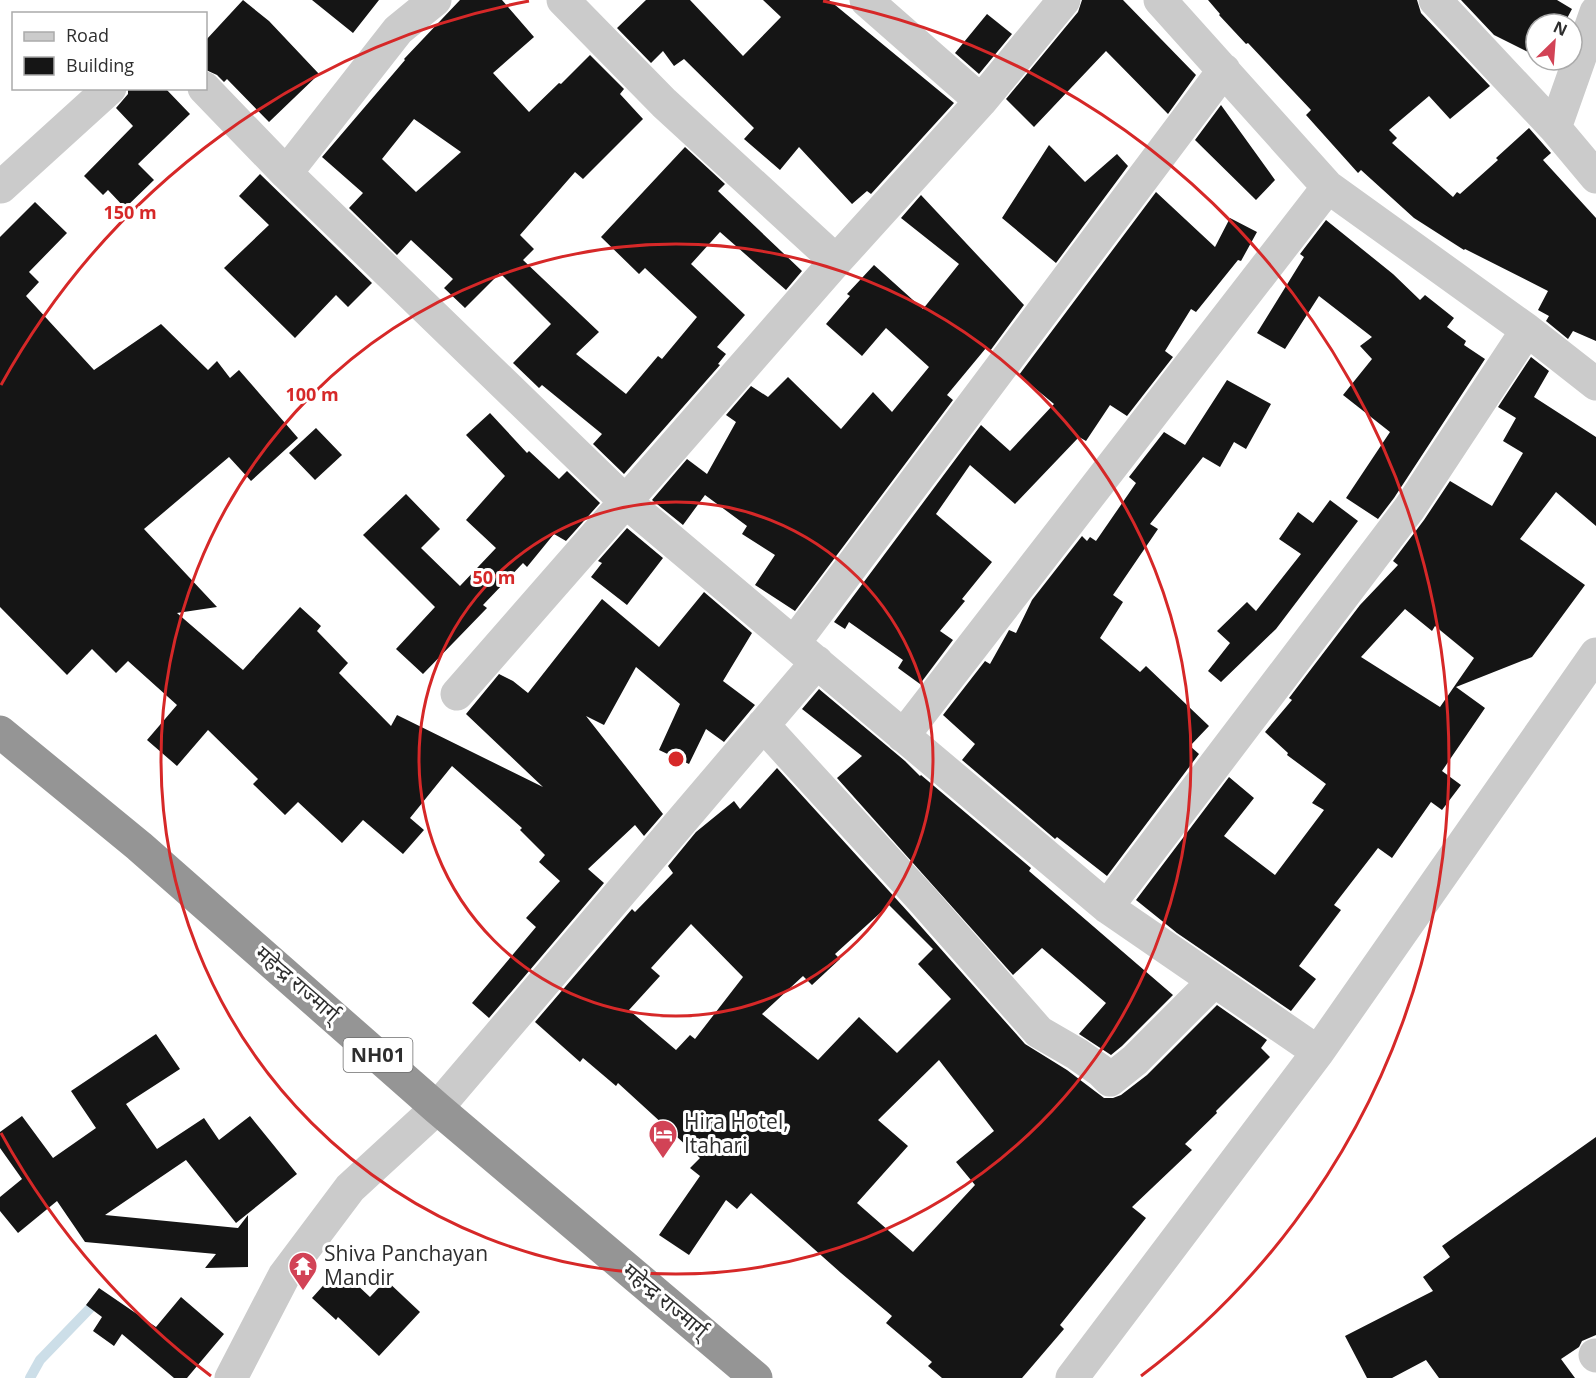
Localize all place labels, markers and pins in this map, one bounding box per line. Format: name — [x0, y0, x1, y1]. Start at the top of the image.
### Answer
centre of rings — [666, 749, 686, 769]
place label: Hira Hotel, Itahari — [684, 1107, 789, 1159]
hotel icon: Hira Hotel, Itahari — [647, 1118, 679, 1160]
place label: Shiva Panchayan Mandir — [324, 1239, 488, 1291]
temple icon: Shiva Panchayan Mandir — [287, 1250, 319, 1292]

